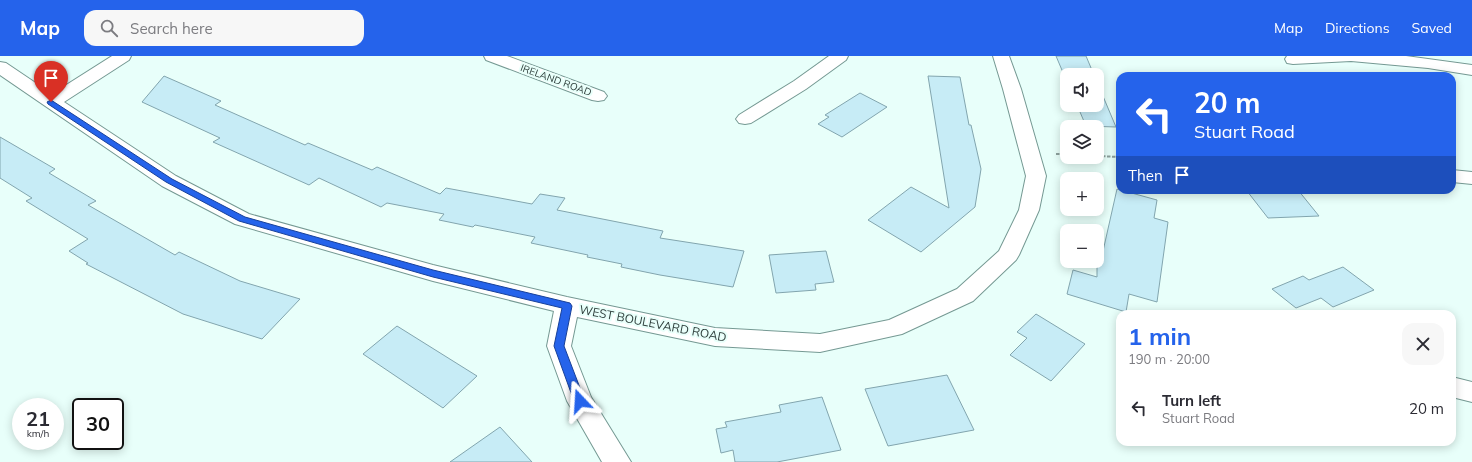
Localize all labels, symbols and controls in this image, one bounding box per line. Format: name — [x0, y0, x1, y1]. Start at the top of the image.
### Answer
search box — [84, 10, 364, 46]
text: Map — [20, 16, 60, 40]
icon: search — [98, 17, 120, 39]
text: Search here — [130, 19, 213, 38]
text: Map — [1274, 19, 1303, 37]
text: Directions — [1325, 19, 1390, 37]
text: Saved — [1412, 19, 1452, 37]
pin — [34, 61, 68, 102]
street label: IRELAND ROAD — [519, 61, 593, 99]
icon: arrive — [40, 67, 62, 89]
map controls — [1060, 68, 1104, 268]
button: sound — [1060, 68, 1104, 112]
text: 20 m — [1194, 85, 1260, 120]
icon: left — [1128, 88, 1180, 140]
button: layers — [1060, 120, 1104, 164]
text: Stuart Road — [1194, 120, 1295, 143]
icon: arrive — [1171, 164, 1193, 186]
text: Then — [1128, 166, 1163, 185]
button: + — [1060, 172, 1104, 216]
button: − — [1060, 224, 1104, 268]
street label: WEST BOULEVARD ROAD — [578, 301, 728, 345]
text: 1 min — [1128, 321, 1191, 351]
button: close — [1402, 323, 1444, 365]
text: 190 m · 20:00 — [1128, 351, 1210, 367]
position arrow — [559, 380, 601, 422]
text: Turn left — [1162, 391, 1221, 410]
icon: left — [1128, 397, 1150, 419]
speed limit sign: 30 — [72, 398, 124, 450]
text: 20 m — [1409, 399, 1444, 418]
text: 21 — [26, 406, 50, 431]
text: Stuart Road — [1162, 410, 1235, 426]
text: km/h — [27, 427, 49, 440]

